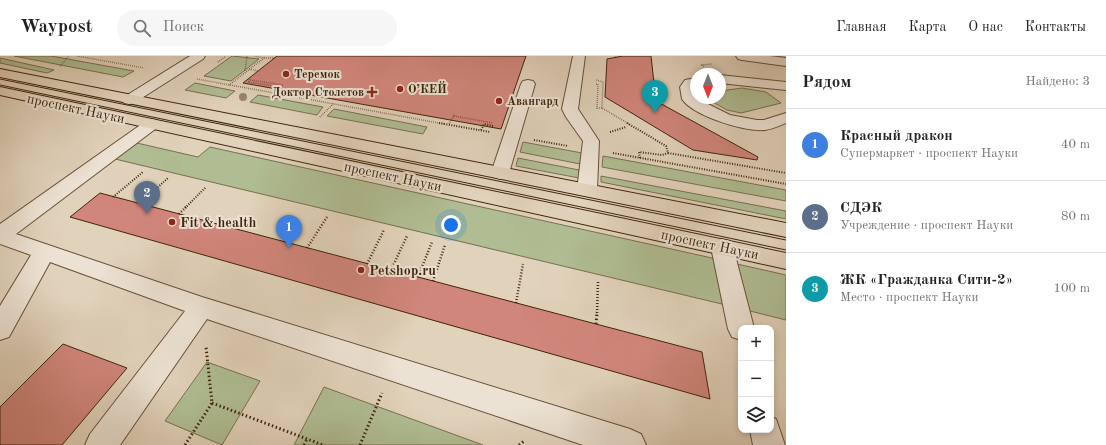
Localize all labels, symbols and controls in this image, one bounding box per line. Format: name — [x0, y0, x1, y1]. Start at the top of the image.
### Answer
search box — [117, 10, 397, 46]
icon: search — [131, 17, 153, 39]
text: Waypost — [20, 18, 93, 37]
text: Поиск — [163, 20, 204, 35]
text: Главная — [836, 20, 886, 34]
text: Карта — [908, 20, 946, 34]
text: О нас — [968, 20, 1003, 34]
text: Контакты — [1025, 20, 1086, 34]
north arrow — [690, 68, 726, 104]
marker: Теремок — [281, 69, 291, 79]
place label: Теремок — [294, 69, 341, 81]
text: Рядом — [802, 74, 851, 91]
text: Найдено: 3 — [1026, 75, 1090, 88]
pin: 3 — [642, 80, 668, 113]
place label: О’КЕЙ — [408, 81, 447, 96]
marker: О’КЕЙ — [395, 84, 405, 94]
place label: Доктор Столетов — [272, 87, 364, 99]
marker: Доктор Столетов — [367, 87, 377, 97]
street label: проспект Науки — [26, 92, 126, 126]
marker: Авангард — [494, 96, 504, 106]
place label: Авангард — [507, 96, 559, 108]
text: Красный дракон — [840, 129, 953, 144]
text: 1 — [811, 138, 819, 151]
text: 40 m — [1061, 138, 1090, 151]
text: Супермаркет · проспект Науки — [840, 147, 1018, 160]
street label: проспект Науки — [343, 160, 443, 194]
pin: 2 — [134, 181, 160, 214]
text: СДЭК — [840, 201, 882, 216]
text: 2 — [811, 210, 819, 223]
text: 80 m — [1061, 210, 1090, 223]
pin: 1 — [276, 215, 302, 248]
your location — [441, 215, 461, 235]
place label: Fit & health — [180, 216, 256, 230]
marker: Fit & health — [167, 217, 177, 227]
text: Учреждение · проспект Науки — [840, 219, 1013, 232]
street label: проспект Науки — [660, 228, 760, 262]
place label: Petshop.ru — [369, 264, 436, 278]
marker: Petshop.ru — [356, 265, 366, 275]
text: ЖК «Гражданка Сити-2» — [840, 273, 1013, 288]
text: 3 — [811, 282, 819, 295]
text: 100 m — [1053, 282, 1090, 295]
text: Место · проспект Науки — [840, 291, 979, 304]
map controls — [738, 325, 774, 433]
button: + — [738, 325, 774, 361]
button: − — [738, 361, 774, 397]
button: layers — [738, 397, 774, 433]

